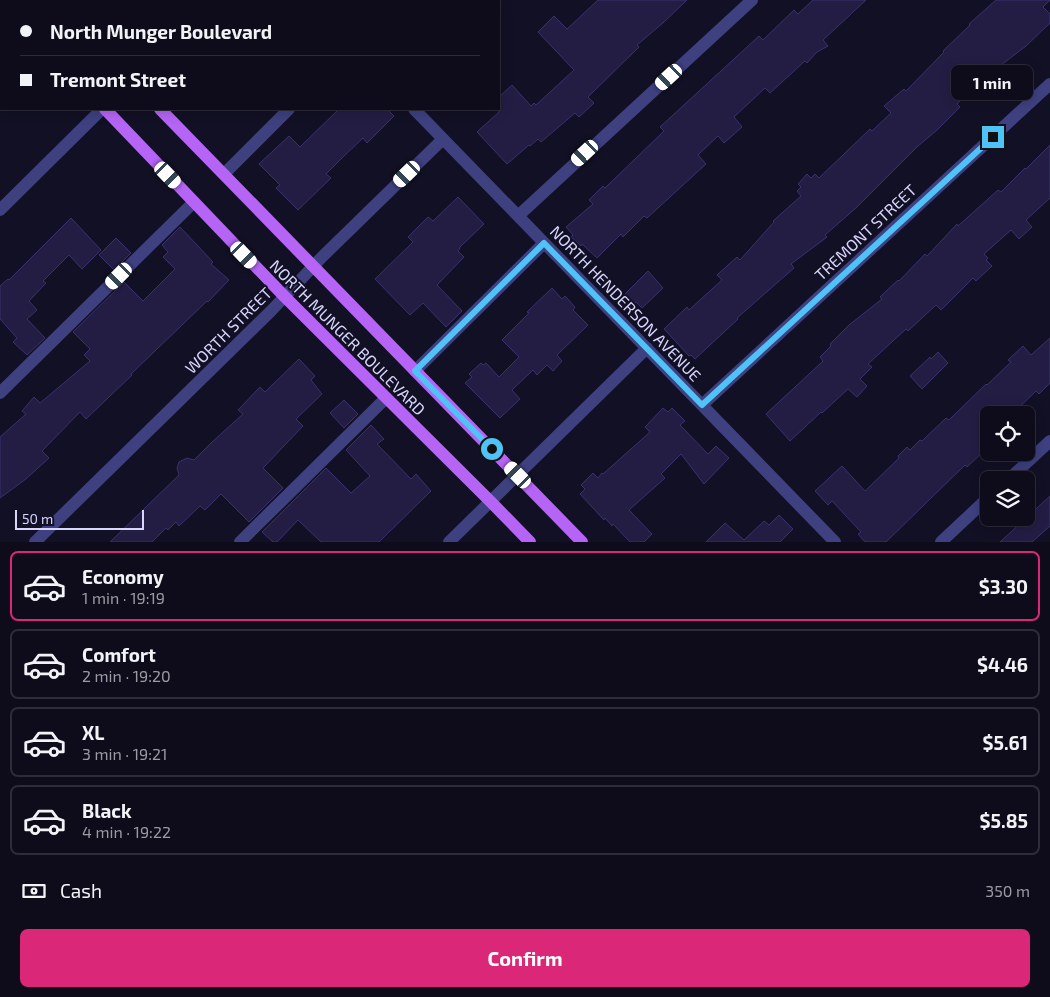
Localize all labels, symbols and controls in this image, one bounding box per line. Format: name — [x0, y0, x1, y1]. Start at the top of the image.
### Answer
text: North Munger Boulevard — [50, 20, 272, 43]
car — [652, 61, 685, 93]
callout: 1 min — [952, 64, 1034, 100]
text: Tremont Street — [50, 68, 186, 91]
text: 1 min — [973, 73, 1011, 92]
route end — [982, 126, 1004, 148]
car — [568, 137, 601, 169]
car — [390, 158, 423, 190]
car — [152, 159, 183, 191]
street label: TREMONT STREET — [810, 180, 920, 284]
street label: NORTH HENDERSON AVENUE — [547, 221, 705, 385]
car — [228, 239, 259, 271]
street label: NORTH MUNGER BOULEVARD — [266, 255, 430, 419]
car — [103, 260, 134, 292]
street label: WORTH STREET — [181, 283, 275, 377]
map controls — [980, 406, 1035, 526]
button: locate — [980, 406, 1035, 461]
route start — [481, 438, 503, 460]
car — [502, 459, 533, 491]
button: layers — [980, 471, 1035, 526]
scale bar — [15, 507, 144, 530]
text: 50 m — [22, 510, 53, 527]
icon: car — [22, 564, 67, 609]
text: Economy — [82, 565, 164, 588]
text: $3.30 — [979, 575, 1028, 598]
text: 1 min · 19:19 — [82, 588, 165, 607]
icon: car — [22, 642, 67, 687]
text: Comfort — [82, 643, 156, 666]
text: $4.46 — [977, 653, 1028, 676]
text: 2 min · 19:20 — [82, 666, 171, 685]
icon: car — [22, 720, 67, 765]
text: XL — [82, 721, 104, 744]
text: $5.61 — [982, 731, 1028, 754]
text: 3 min · 19:21 — [82, 744, 167, 763]
icon: car — [22, 798, 67, 843]
text: Black — [82, 799, 132, 822]
text: $5.85 — [980, 809, 1028, 832]
text: 4 min · 19:22 — [82, 822, 171, 841]
icon: cash — [20, 877, 48, 905]
text: Cash — [60, 879, 102, 902]
text: 350 m — [985, 881, 1030, 900]
button: Confirm — [20, 929, 1030, 987]

